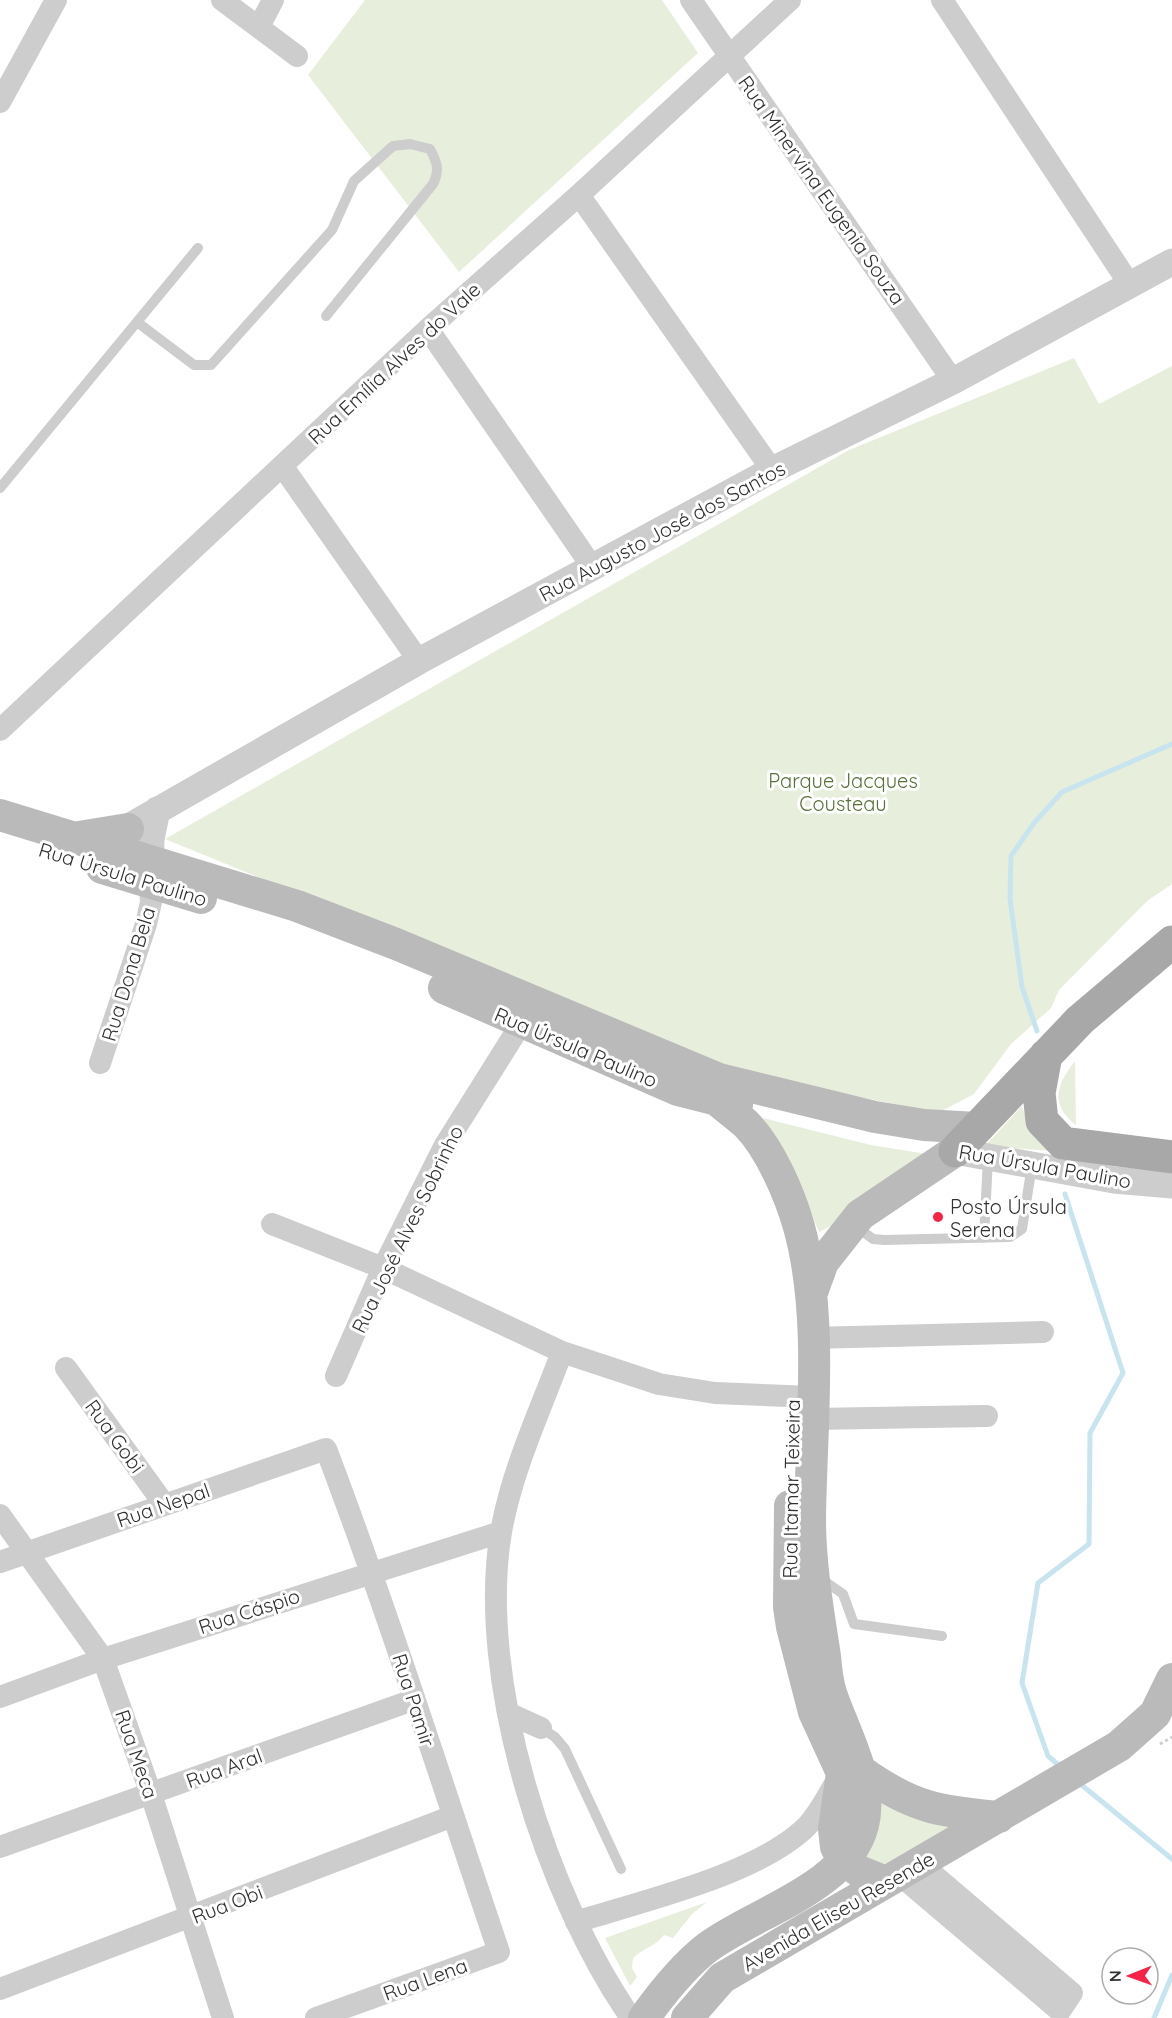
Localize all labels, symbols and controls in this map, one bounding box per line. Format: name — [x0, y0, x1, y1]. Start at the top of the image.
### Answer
street label: Rua Minervina Eugenia Souza — [733, 71, 911, 309]
street label: Rua Emília Alves do Vale — [303, 277, 485, 449]
street label: Rua Augusto José dos Santos — [535, 455, 789, 607]
park label: Parque Jacques Cousteau — [768, 768, 918, 816]
street label: Rua Úrsula Paulino — [36, 837, 210, 911]
street label: Rua Dona Bela — [96, 904, 160, 1044]
street label: Rua Úrsula Paulino — [491, 1001, 661, 1093]
street label: Rua José Alves Sobrinho — [346, 1121, 468, 1337]
street label: Rua Úrsula Paulino — [957, 1139, 1133, 1193]
place label: Posto Úrsula Serena — [950, 1194, 1067, 1242]
marker: Posto Úrsula Serena — [931, 1210, 945, 1224]
street label: Rua Gobi — [80, 1394, 150, 1478]
street label: Rua Itamar Teixeira — [777, 1399, 805, 1579]
street label: Rua Nepal — [113, 1477, 213, 1533]
street label: Rua Cáspio — [195, 1583, 303, 1639]
street label: Rua Pamir — [387, 1650, 441, 1750]
street label: Rua Meca — [110, 1706, 164, 1802]
street label: Rua Aral — [182, 1743, 266, 1793]
street label: Avenida Eliseu Resende — [737, 1846, 939, 1976]
street label: Rua Obi — [188, 1879, 266, 1929]
north arrow — [1100, 1946, 1160, 2006]
street label: Rua Lena — [379, 1952, 471, 2006]
text: N — [1105, 1970, 1125, 1982]

